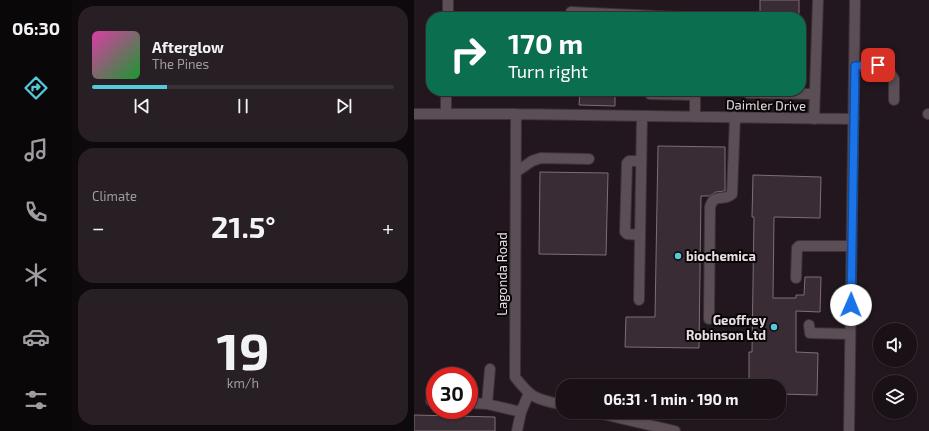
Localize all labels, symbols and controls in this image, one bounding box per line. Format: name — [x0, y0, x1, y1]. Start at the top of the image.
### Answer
text: 06:30 — [12, 17, 60, 39]
text: 170 m — [508, 26, 583, 60]
icon: right — [442, 28, 494, 80]
text: Afterglow — [152, 38, 224, 56]
pin — [861, 48, 895, 82]
icon: arrive — [867, 54, 889, 76]
text: The Pines — [152, 56, 209, 72]
text: Turn right — [508, 60, 588, 82]
icon: directions — [22, 74, 50, 102]
icon: previous — [131, 95, 153, 117]
icon: pause — [232, 95, 254, 117]
icon: next — [333, 95, 355, 117]
street label: Daimler Drive — [726, 96, 806, 114]
icon: music — [22, 136, 50, 164]
text: Climate — [92, 188, 137, 204]
icon: phone — [22, 198, 50, 226]
text: 21.5° — [211, 208, 276, 244]
text: − — [92, 214, 105, 240]
text: + — [382, 214, 394, 240]
street label: Lagonda Road — [494, 232, 510, 316]
place label: biochemica — [686, 248, 756, 264]
marker: biochemica — [673, 251, 683, 261]
icon: climate — [22, 261, 50, 289]
position arrow — [830, 284, 872, 326]
place label: Geoffrey Robinson Ltd — [686, 312, 767, 343]
text: 19 — [216, 318, 270, 380]
marker: Geoffrey Robinson Ltd — [769, 322, 779, 332]
icon: car — [22, 323, 50, 351]
map controls — [873, 323, 917, 419]
button: sound — [873, 323, 917, 367]
speed limit sign: 30 — [426, 367, 478, 419]
text: km/h — [227, 375, 259, 391]
button: layers — [873, 375, 917, 419]
icon: filters — [22, 386, 50, 414]
text: 06:31 · 1 min · 190 m — [604, 390, 739, 408]

